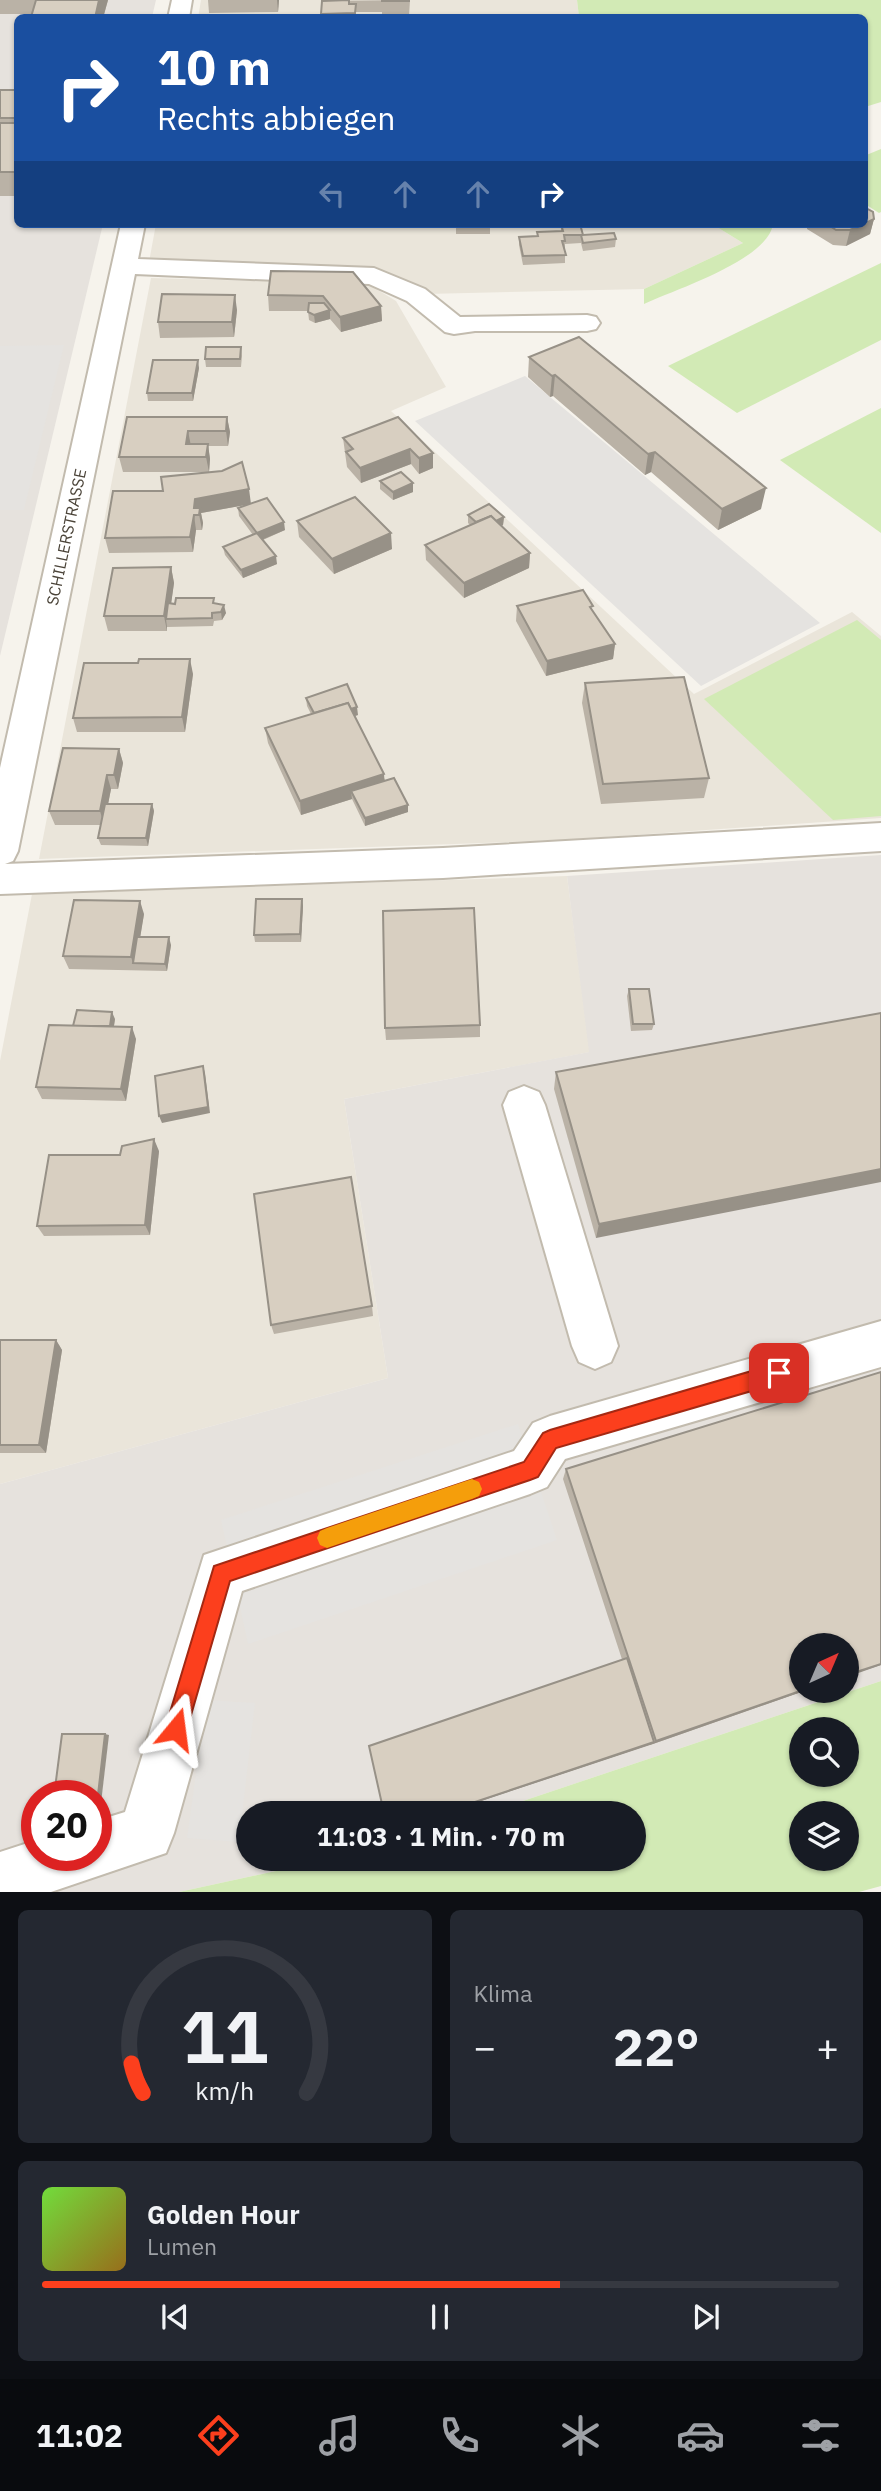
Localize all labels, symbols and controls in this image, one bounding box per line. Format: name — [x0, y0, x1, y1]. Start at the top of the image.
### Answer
text: 10 m — [157, 35, 271, 98]
icon: right — [42, 42, 133, 133]
text: Rechts abbiegen — [157, 97, 395, 139]
icon: left — [313, 175, 351, 213]
icon: ahead — [386, 175, 424, 213]
icon: ahead — [459, 175, 497, 213]
icon: right — [532, 175, 570, 213]
street label: SCHILLERSTRASSE — [42, 467, 90, 607]
pin — [749, 1343, 809, 1403]
icon: arrive — [760, 1354, 798, 1392]
north arrow — [789, 1633, 859, 1703]
map controls — [789, 1633, 859, 1871]
position arrow — [139, 1692, 213, 1766]
button: search — [789, 1717, 859, 1787]
speed limit sign: 20 — [21, 1780, 112, 1871]
button: layers — [789, 1801, 859, 1871]
text: 11:03 · 1 Min. · 70 m — [317, 1819, 565, 1853]
text: Klima — [474, 1978, 532, 2008]
text: 11 — [181, 1988, 268, 2083]
text: 22° — [613, 2013, 700, 2080]
text: − — [474, 2022, 496, 2071]
text: + — [816, 2022, 839, 2071]
text: km/h — [195, 2073, 254, 2106]
text: Golden Hour — [147, 2197, 300, 2231]
text: Lumen — [147, 2231, 217, 2261]
icon: previous — [156, 2298, 194, 2336]
icon: pause — [421, 2298, 459, 2336]
icon: next — [687, 2298, 725, 2336]
icon: directions — [194, 2411, 243, 2460]
icon: music — [315, 2411, 364, 2460]
icon: phone — [435, 2411, 484, 2460]
icon: climate — [556, 2411, 605, 2460]
icon: car — [676, 2411, 725, 2460]
icon: filters — [796, 2411, 845, 2460]
text: 11:02 — [36, 2414, 123, 2456]

